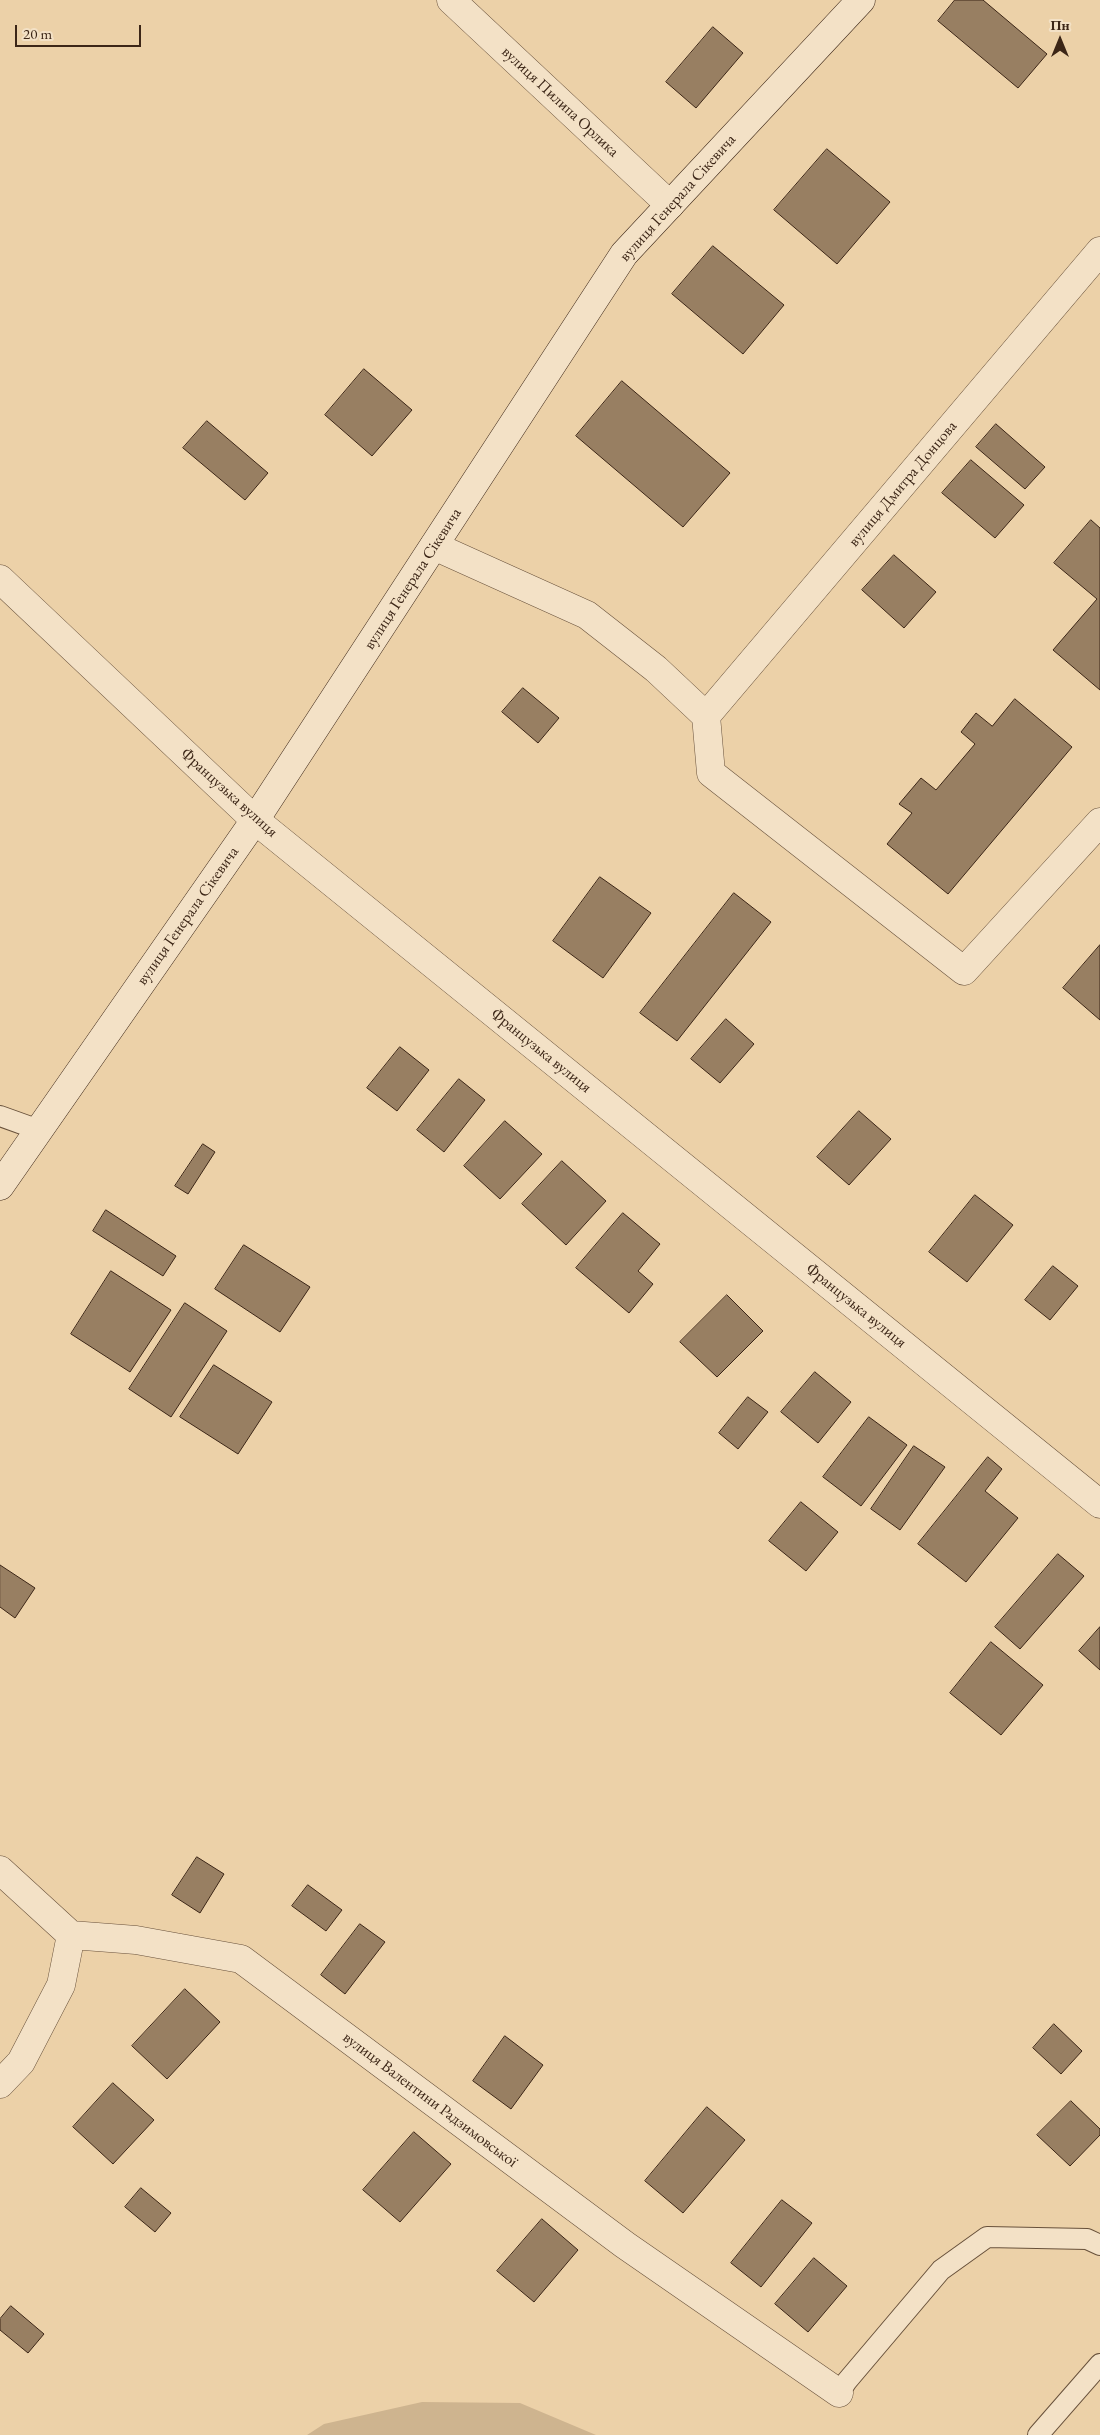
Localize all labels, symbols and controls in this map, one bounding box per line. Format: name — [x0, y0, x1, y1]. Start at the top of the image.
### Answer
scale bar — [18, 15, 144, 47]
north arrow — [1035, 15, 1085, 65]
text: Пн — [1050, 16, 1070, 34]
text: 20 m — [23, 24, 52, 43]
street label: вулиця Пилипа Орлика — [497, 43, 623, 161]
street label: вулиця Генерала Сікевича — [616, 130, 740, 266]
street label: вулиця Дмитра Донцова — [845, 417, 961, 551]
street label: вулиця Генерала Сікевича — [360, 505, 466, 653]
street label: Французька вулиця — [177, 744, 281, 842]
street label: вулиця Генерала Сікевича — [133, 843, 243, 989]
street label: Французька вулиця — [487, 1005, 595, 1097]
street label: Французька вулиця — [802, 1260, 910, 1352]
street label: вулиця Валентини Радзимовської — [339, 2028, 521, 2172]

